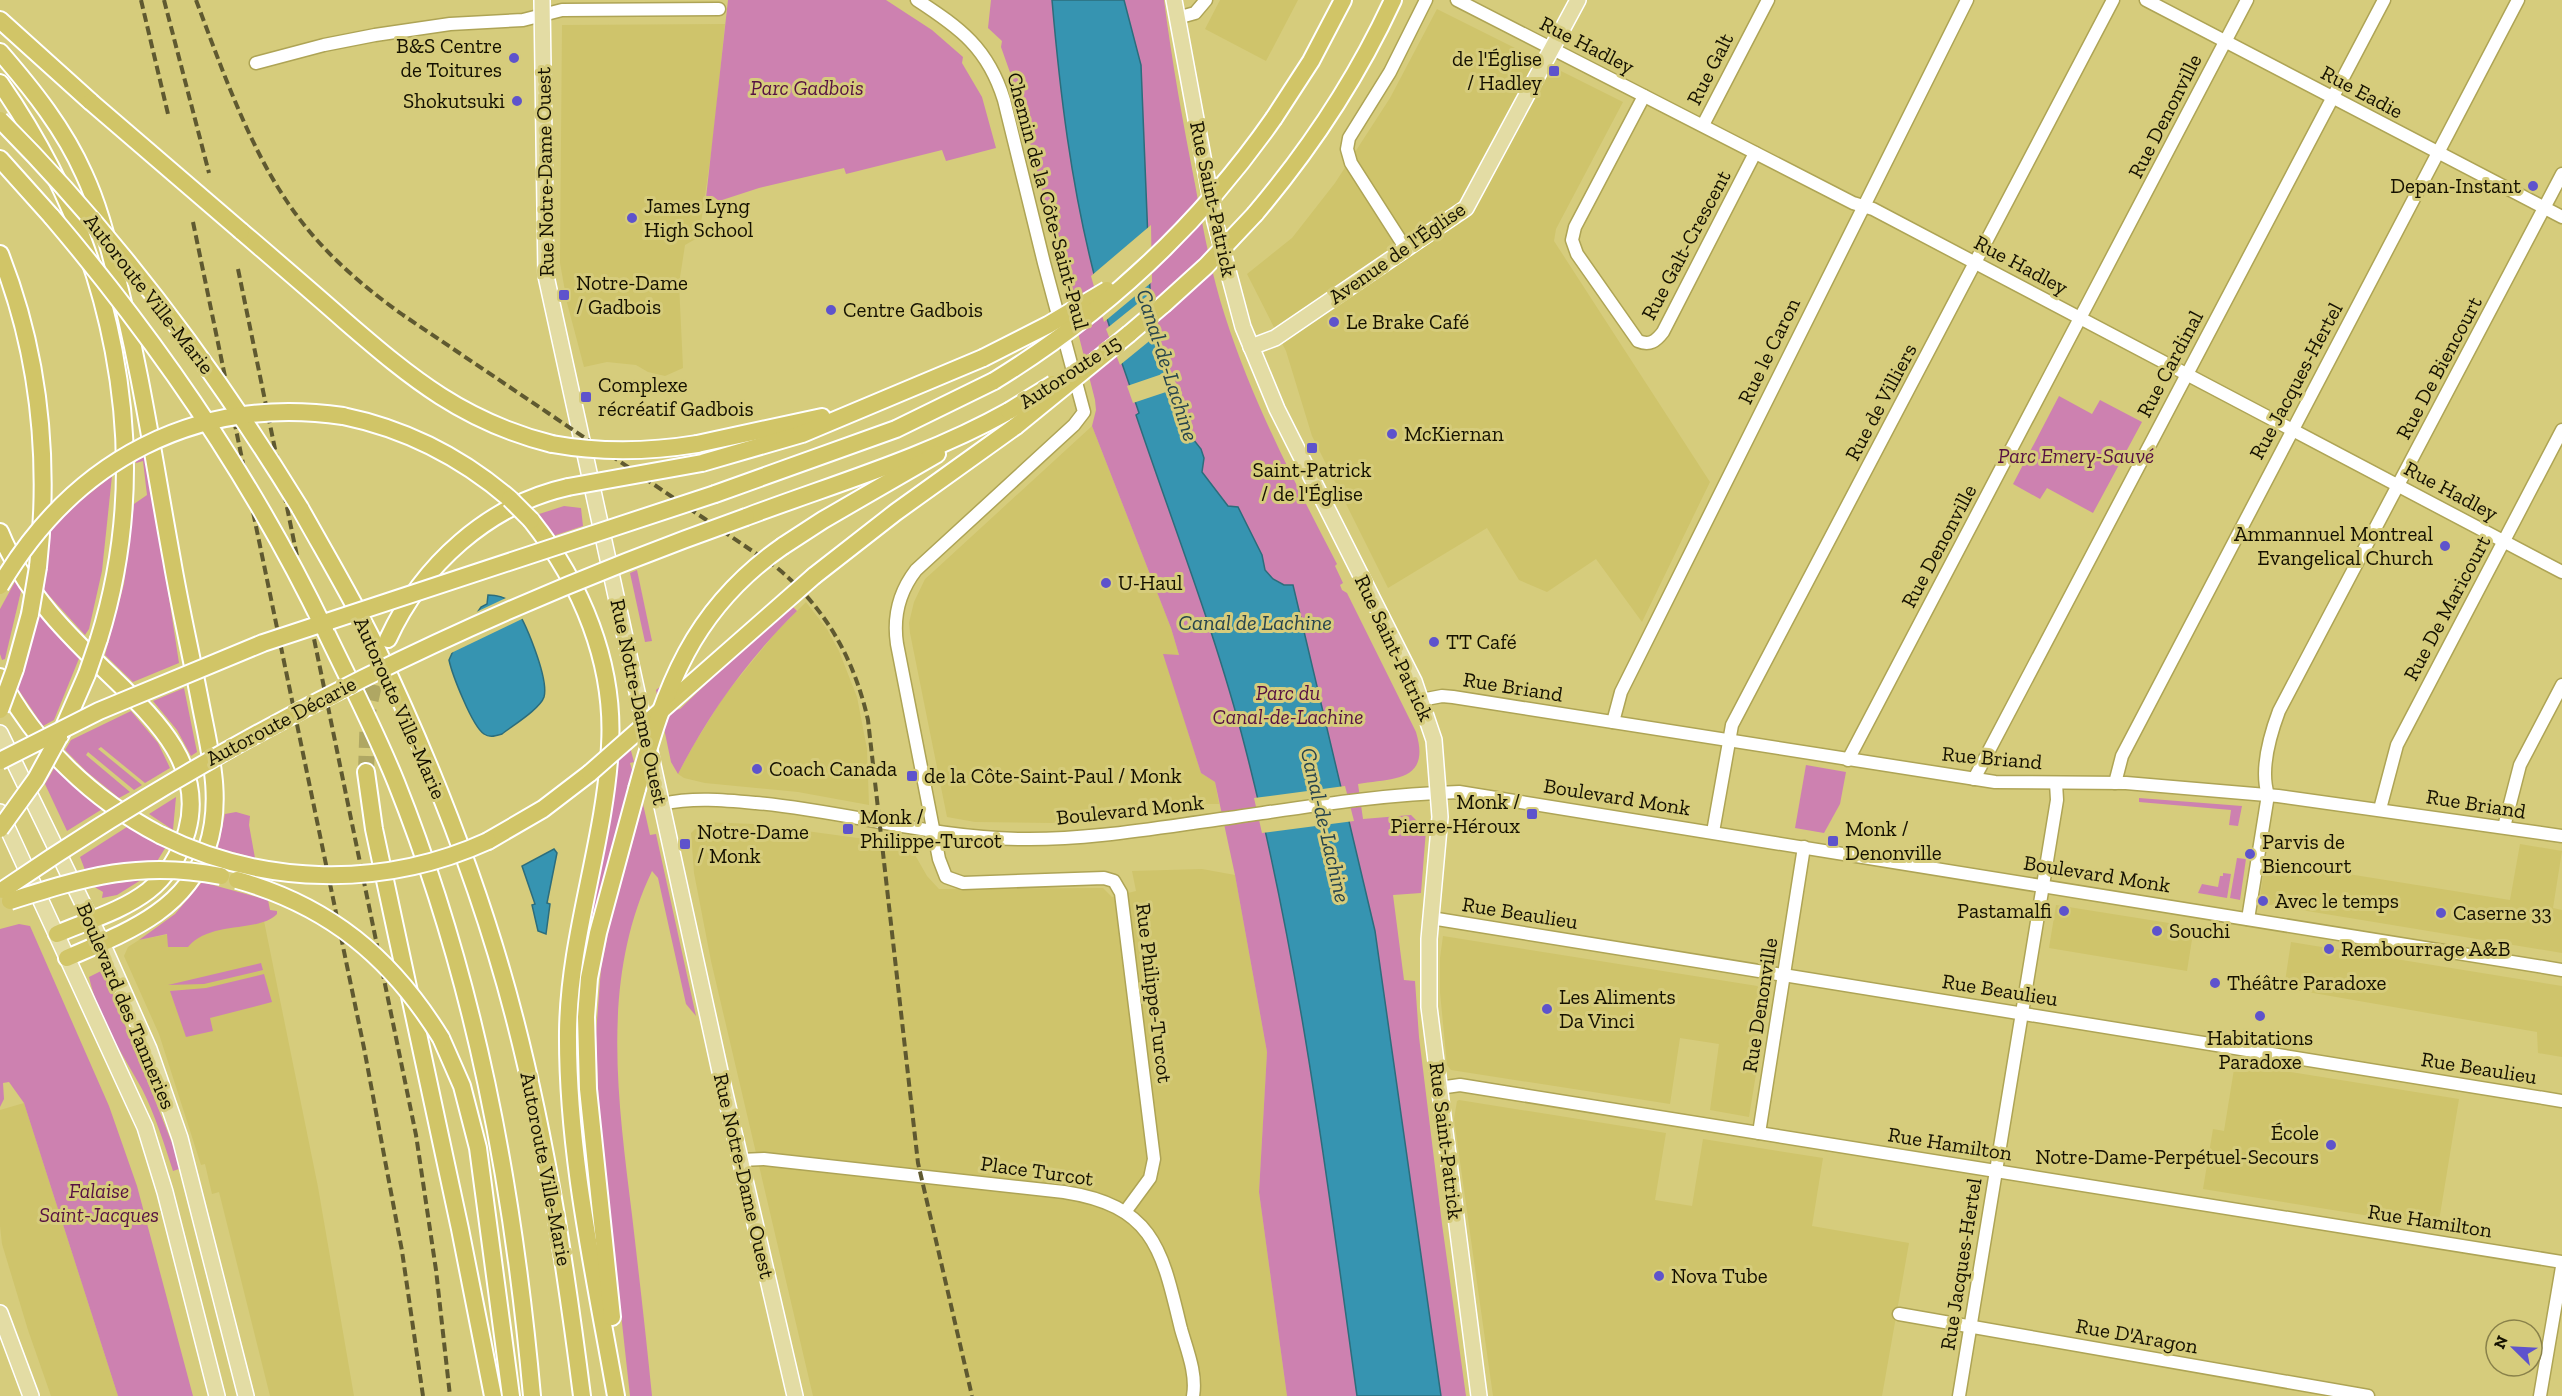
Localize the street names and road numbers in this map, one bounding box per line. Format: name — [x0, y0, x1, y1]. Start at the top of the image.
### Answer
street label: Rue Hadley — [1536, 10, 1639, 79]
street label: Rue Galt — [1681, 28, 1738, 109]
street label: Rue Denonville — [2123, 49, 2207, 182]
street label: Rue Eadie — [2317, 60, 2408, 124]
street label: Rue Notre-Dame Ouest — [530, 67, 559, 277]
street label: Chemin de la Côte-Saint-Paul — [1002, 70, 1095, 333]
street label: Rue Saint-Patrick — [1185, 119, 1242, 279]
street label: Rue Galt-Crescent — [1636, 166, 1736, 324]
street label: Avenue de l'Église — [1323, 196, 1470, 309]
street label: Autoroute Ville-Marie — [79, 209, 220, 379]
street label: Rue Hadley — [1970, 229, 2073, 300]
street label: Rue De Biencourt — [2390, 292, 2487, 443]
street label: Rue le Caron — [1732, 294, 1805, 408]
street label: Rue Jacques-Hertel — [2244, 298, 2348, 463]
street label: Rue Cardinal — [2131, 306, 2208, 421]
street label: Autoroute 15 — [1014, 329, 1125, 414]
street label: Rue de Villiers — [1839, 339, 1922, 465]
street label: Rue Hadley — [2400, 455, 2503, 526]
street label: Rue Denonville — [1896, 480, 1982, 612]
street label: Rue De Maricourt — [2398, 531, 2495, 685]
street label: Rue Saint-Patrick — [1350, 571, 1439, 725]
street label: Rue Notre-Dame Ouest — [605, 597, 674, 807]
street label: Autoroute Ville-Marie — [349, 613, 452, 803]
street label: Rue Briand — [1462, 666, 1565, 707]
street label: Autoroute Décarie — [201, 670, 360, 771]
street label: Rue Briand — [1941, 741, 2044, 774]
street label: Boulevard Monk — [1542, 773, 1692, 820]
street label: Rue Briand — [2425, 783, 2528, 824]
street label: Boulevard Monk — [1055, 789, 1205, 830]
street label: Boulevard Monk — [2022, 850, 2172, 897]
street label: Rue Beaulieu — [1460, 891, 1580, 934]
street label: Boulevard des Tanneries — [72, 899, 181, 1113]
street label: Rue Philippe-Turcot — [1131, 902, 1178, 1085]
street label: Rue Denonville — [1737, 936, 1783, 1074]
street label: Rue Beaulieu — [1940, 968, 2060, 1011]
street label: Rue Beaulieu — [2419, 1046, 2539, 1089]
street label: Rue Saint-Patrick — [1424, 1061, 1469, 1221]
street label: Autoroute Ville-Marie — [515, 1070, 578, 1268]
street label: Rue Notre-Dame Ouest — [709, 1071, 780, 1281]
street label: Rue Hamilton — [1886, 1121, 2014, 1166]
street label: Place Turcot — [979, 1150, 1095, 1191]
street label: Rue Jacques-Hertel — [1935, 1176, 1987, 1352]
street label: Rue Hamilton — [2366, 1198, 2494, 1243]
street label: Rue D'Aragon — [2074, 1312, 2200, 1359]

